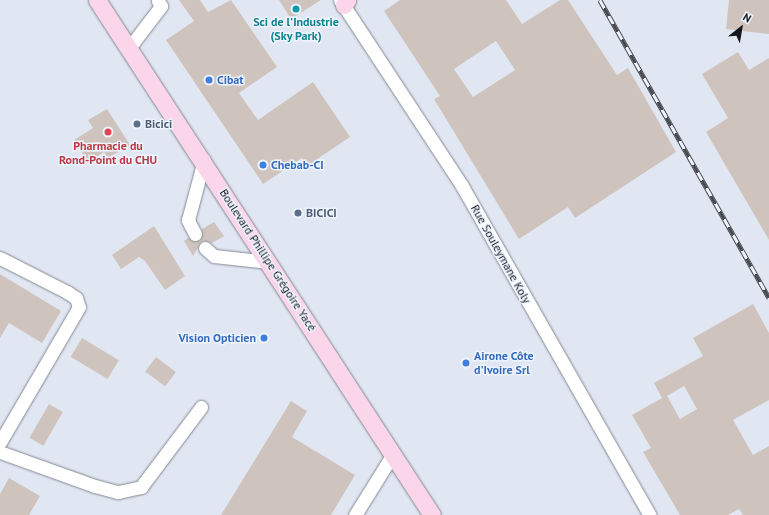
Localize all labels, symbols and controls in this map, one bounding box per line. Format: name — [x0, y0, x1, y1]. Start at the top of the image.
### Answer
marker: Sci de l'Industrie (Sky Park) — [291, 4, 301, 14]
north arrow — [721, 8, 761, 48]
text: N — [740, 10, 754, 26]
place label: Sci de l'Industrie (Sky Park) — [253, 15, 339, 43]
place label: Cibat — [217, 73, 244, 87]
marker: Cibat — [204, 75, 214, 85]
place label: Bicici — [145, 117, 172, 131]
marker: Bicici — [132, 119, 142, 129]
marker: Pharmacie du Rond-Point du CHU — [103, 127, 113, 137]
place label: Pharmacie du Rond-Point du CHU — [59, 139, 157, 167]
place label: Chebab-CI — [271, 158, 324, 172]
marker: Chebab-CI — [258, 160, 268, 170]
street label: Boulevard Phillipe Grégoire Yacé — [216, 186, 320, 334]
street label: Rue Souleymane Koly — [468, 202, 534, 306]
place label: BICICI — [306, 206, 337, 220]
marker: BICICI — [293, 208, 303, 218]
place label: Vision Opticien — [178, 331, 256, 345]
marker: Vision Opticien — [259, 333, 269, 343]
place label: Airone Côte d'Ivoire Srl — [474, 349, 534, 377]
marker: Airone Côte d'Ivoire Srl — [461, 358, 471, 368]

